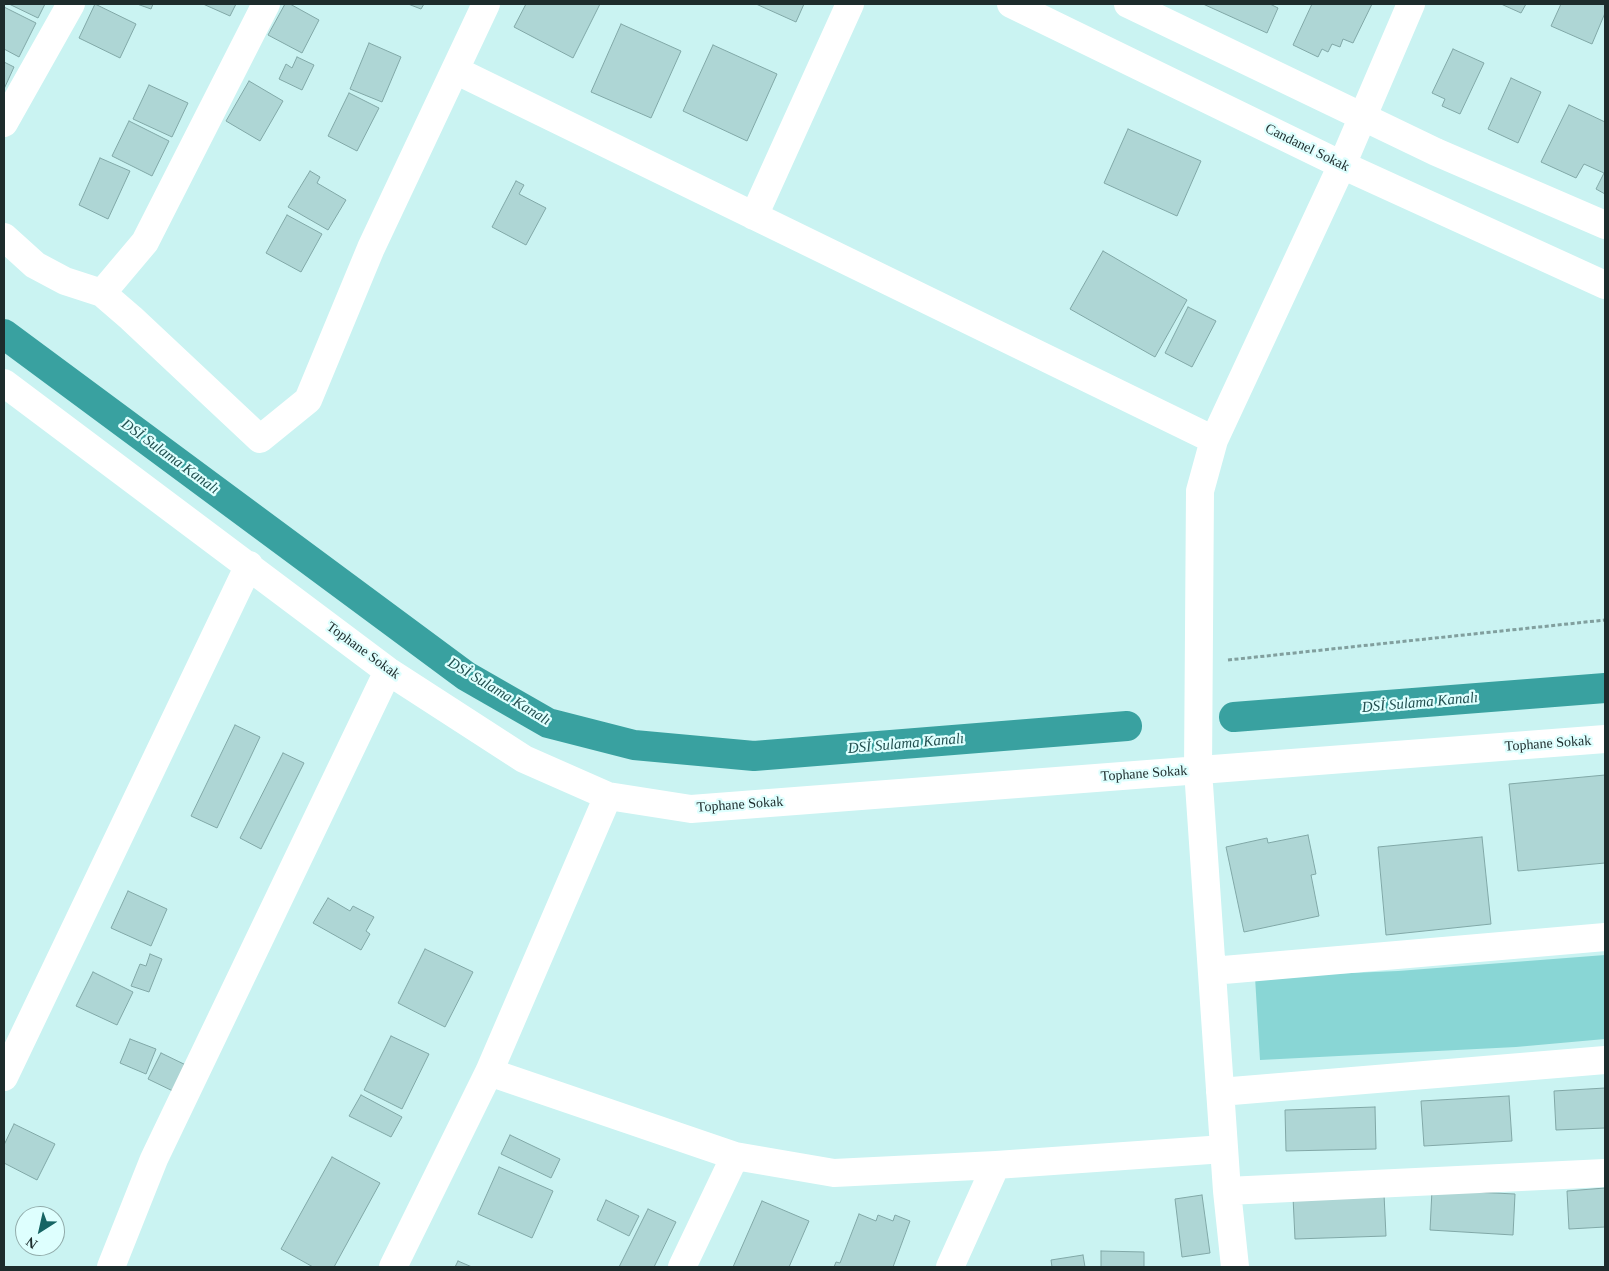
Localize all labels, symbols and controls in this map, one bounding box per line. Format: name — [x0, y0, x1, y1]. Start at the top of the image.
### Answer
street label: Candanel Sokak — [1262, 120, 1352, 176]
water label: DSİ Sulama Kanalı — [118, 415, 222, 499]
street label: Tophane Sokak — [323, 619, 403, 683]
water label: DSİ Sulama Kanalı — [444, 654, 554, 730]
water label: DSİ Sulama Kanalı — [1361, 689, 1479, 717]
water label: DSİ Sulama Kanalı — [847, 730, 965, 758]
street label: Tophane Sokak — [1504, 733, 1592, 755]
street label: Tophane Sokak — [1100, 763, 1188, 785]
street label: Tophane Sokak — [696, 794, 784, 816]
north arrow — [15, 1206, 65, 1256]
text: N — [23, 1234, 40, 1252]

